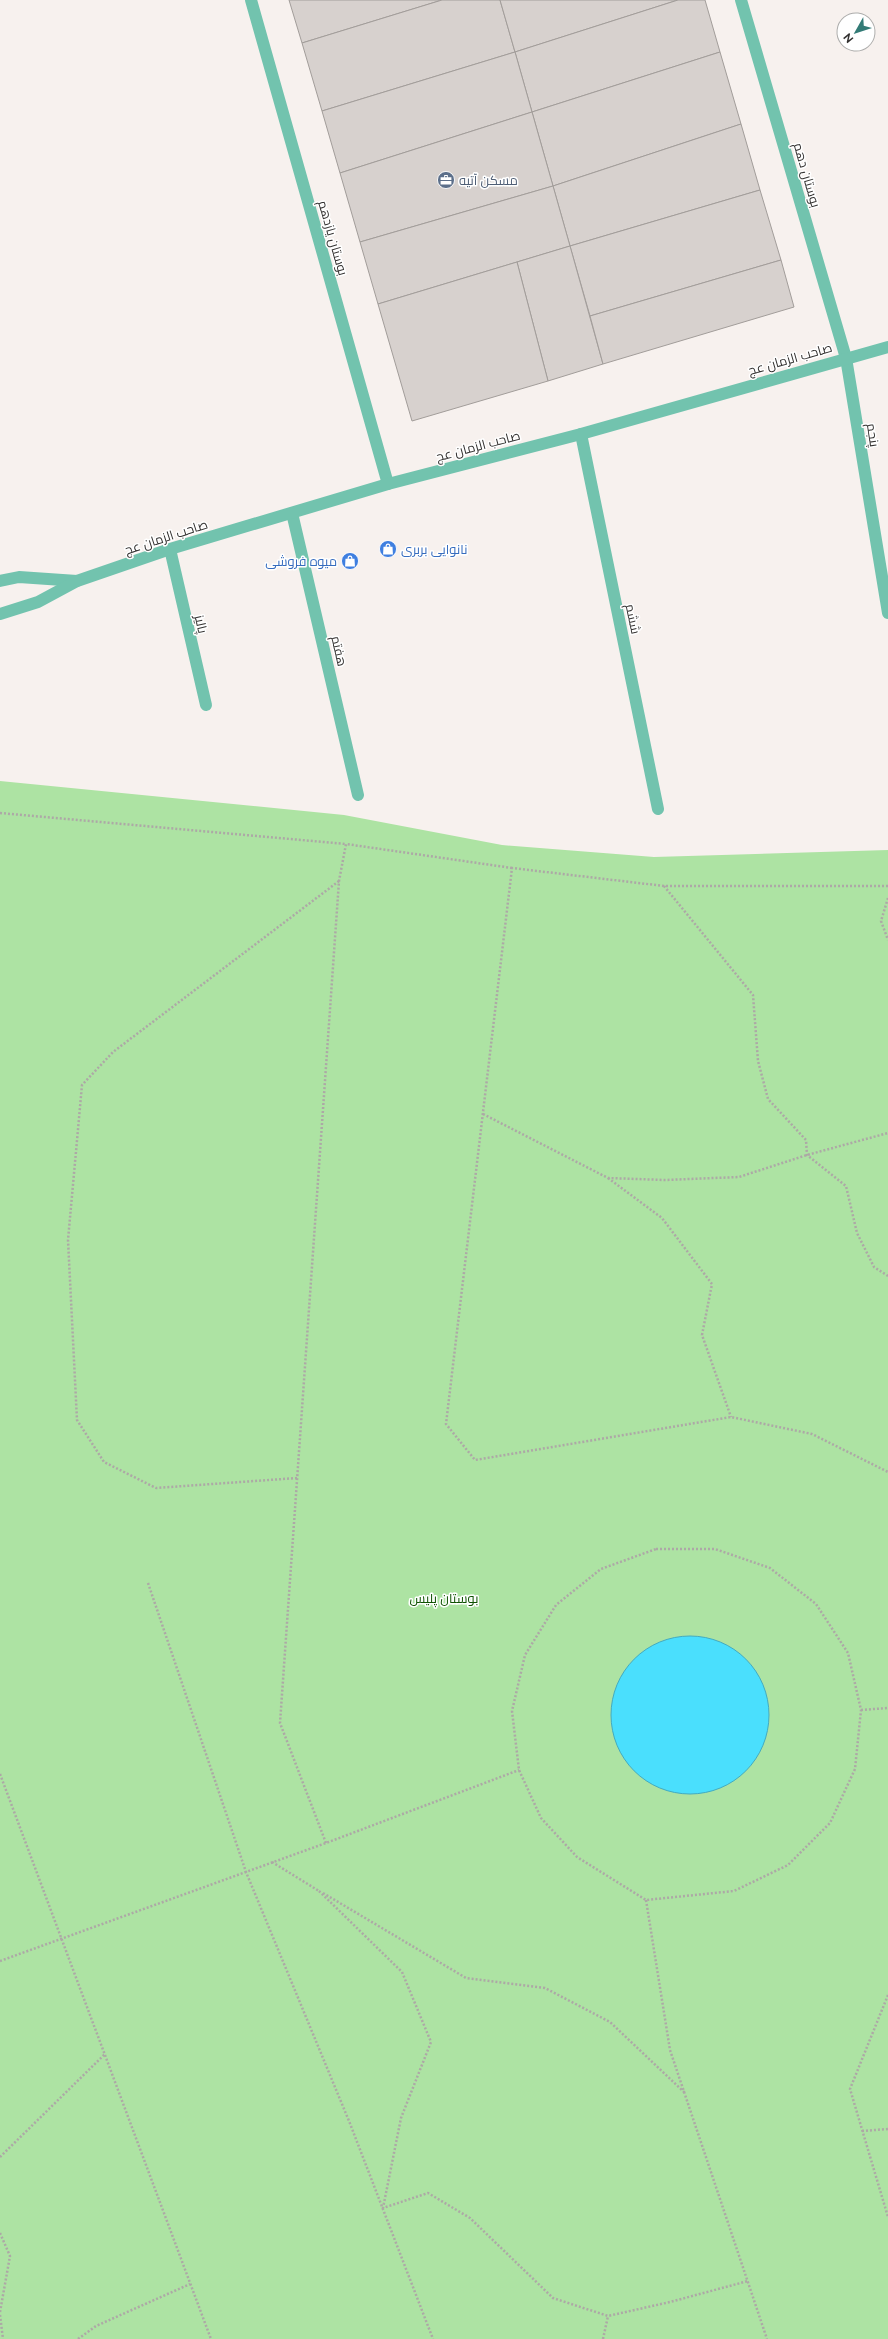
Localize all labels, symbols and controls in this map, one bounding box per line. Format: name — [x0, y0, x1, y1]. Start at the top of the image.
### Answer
north arrow — [836, 12, 876, 52]
text: N — [841, 31, 856, 45]
street label: بوستان دهم — [789, 141, 823, 210]
office icon: مسکن آتیه — [436, 170, 456, 190]
place label: مسکن آتیه — [459, 173, 518, 188]
street label: بوستان یازدهم — [313, 199, 351, 278]
street label: صاحب الزمان عج — [746, 340, 834, 379]
street label: پنجم — [862, 422, 882, 449]
street label: صاحب الزمان عج — [434, 428, 522, 465]
street label: صاحب الزمان عج — [122, 516, 210, 558]
shop icon: نانوایی بربری — [378, 539, 398, 559]
place label: نانوایی بربری — [401, 542, 467, 557]
shop icon: میوه فروشی — [340, 551, 360, 571]
place label: میوه فروشی — [265, 554, 337, 569]
street label: ششم — [621, 603, 644, 636]
street label: پالیز — [189, 612, 211, 636]
street label: هفتم — [326, 634, 350, 668]
park label: بوستان پلیس — [410, 1591, 478, 1608]

